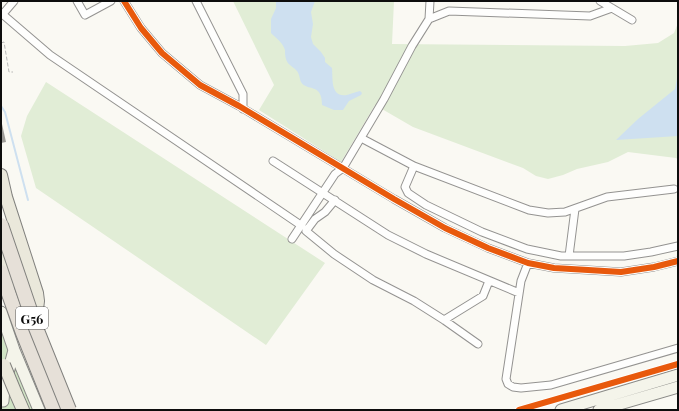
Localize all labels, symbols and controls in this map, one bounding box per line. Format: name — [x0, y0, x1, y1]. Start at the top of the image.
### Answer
road number: G56 — [16, 307, 48, 329]

